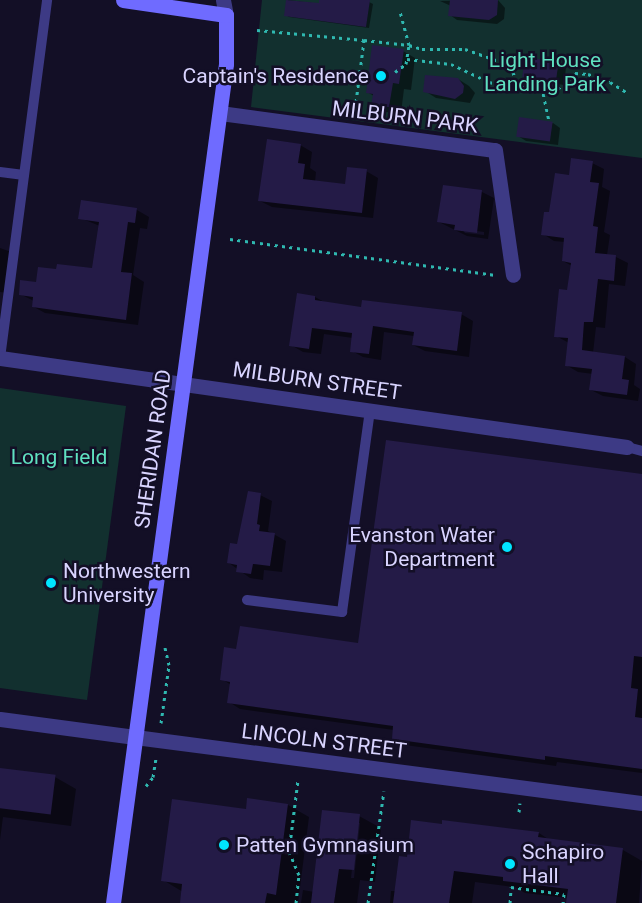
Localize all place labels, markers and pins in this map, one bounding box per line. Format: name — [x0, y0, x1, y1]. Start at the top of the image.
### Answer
place label: Captain's Residence — [183, 63, 369, 89]
marker: Captain's Residence — [374, 69, 388, 83]
place label: Evanston Water Department — [349, 522, 495, 572]
marker: Evanston Water Department — [500, 540, 514, 554]
place label: Northwestern University — [63, 558, 190, 608]
marker: Northwestern University — [44, 576, 58, 590]
place label: Patten Gymnasium — [236, 832, 414, 858]
marker: Patten Gymnasium — [217, 838, 231, 852]
place label: Schapiro Hall — [522, 839, 604, 889]
marker: Schapiro Hall — [503, 857, 517, 871]

